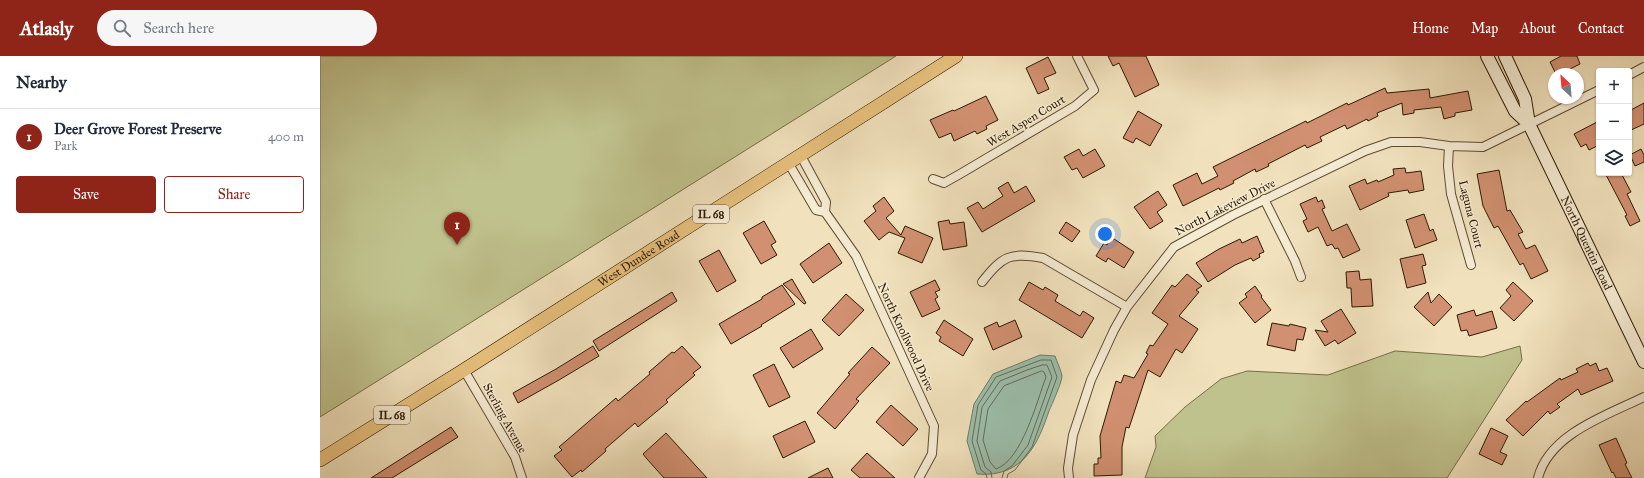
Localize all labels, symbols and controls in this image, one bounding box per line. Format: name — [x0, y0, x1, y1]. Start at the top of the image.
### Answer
search box — [97, 10, 377, 46]
text: Atlasly — [20, 17, 73, 40]
icon: search — [111, 17, 133, 39]
text: Search here — [143, 19, 214, 37]
text: Home — [1412, 20, 1449, 37]
text: Map — [1471, 20, 1498, 37]
text: About — [1520, 20, 1556, 37]
text: Contact — [1578, 20, 1624, 37]
north arrow — [1548, 68, 1584, 104]
map controls — [1596, 68, 1632, 176]
button: + — [1596, 68, 1632, 104]
text: Nearby — [16, 72, 67, 93]
street label: West Aspen Court — [984, 92, 1068, 150]
button: − — [1596, 104, 1632, 140]
text: Deer Grove Forest Preserve — [54, 120, 222, 138]
text: 1 — [26, 129, 32, 145]
text: 400 m — [268, 129, 304, 145]
text: Park — [54, 138, 78, 154]
button: layers — [1596, 140, 1632, 176]
button: Save — [16, 176, 156, 213]
button: Share — [164, 176, 304, 213]
street label: North Lakeview Drive — [1173, 176, 1277, 238]
street label: Laguna Court — [1455, 179, 1486, 250]
street label: North Quentin Road — [1558, 194, 1615, 292]
road number: IL 68 — [693, 205, 729, 223]
pin: 1 — [444, 212, 470, 245]
your location — [1095, 224, 1115, 244]
street label: West Dundee Road — [595, 227, 682, 290]
street label: North Knollwood Drive — [875, 281, 937, 393]
street label: Sterling Avenue — [479, 381, 530, 456]
road number: IL 68 — [374, 406, 410, 424]

